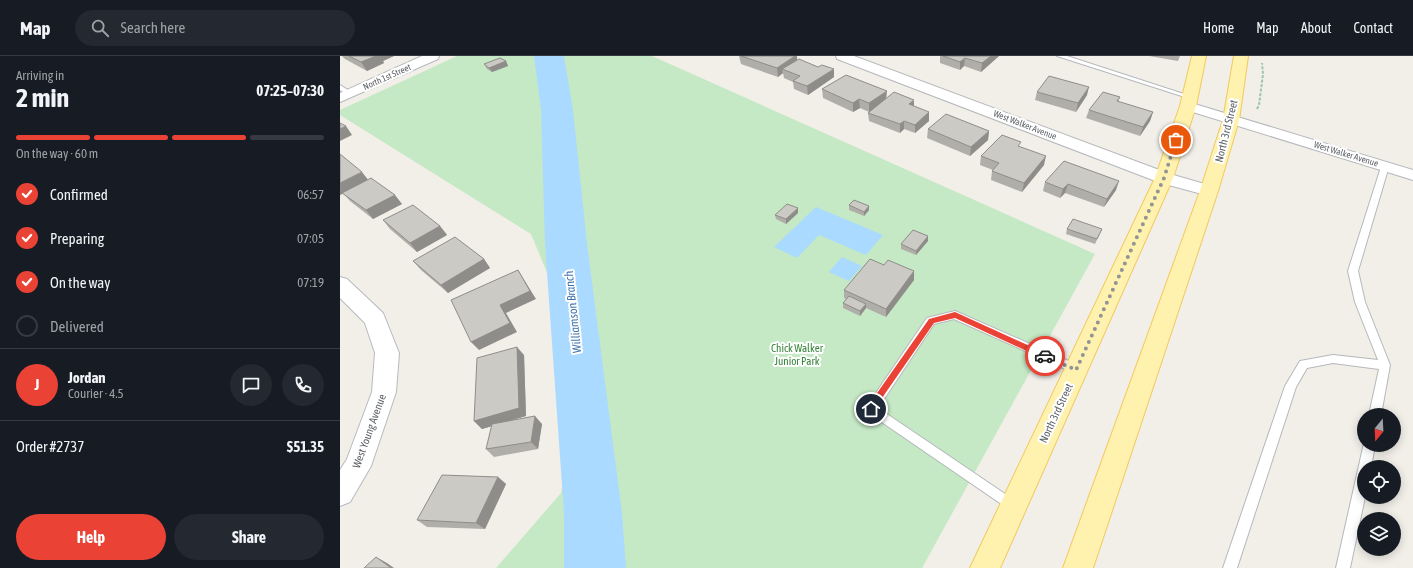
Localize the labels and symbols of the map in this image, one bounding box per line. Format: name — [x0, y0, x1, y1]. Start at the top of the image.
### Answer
street label: North 1st Street — [362, 62, 413, 92]
street label: North 3rd Street — [1212, 98, 1240, 164]
street label: West Walker Avenue — [992, 108, 1058, 142]
pin — [1159, 123, 1193, 157]
street label: West Walker Avenue — [1313, 139, 1379, 169]
water label: Williamson Branch — [562, 270, 584, 354]
courier — [1025, 336, 1065, 376]
park label: Chick Walker Junior Park — [771, 342, 824, 367]
street label: North 3rd Street — [1037, 381, 1075, 445]
street label: West Young Avenue — [350, 392, 388, 470]
pin — [854, 392, 888, 426]
north arrow — [1357, 408, 1401, 452]

